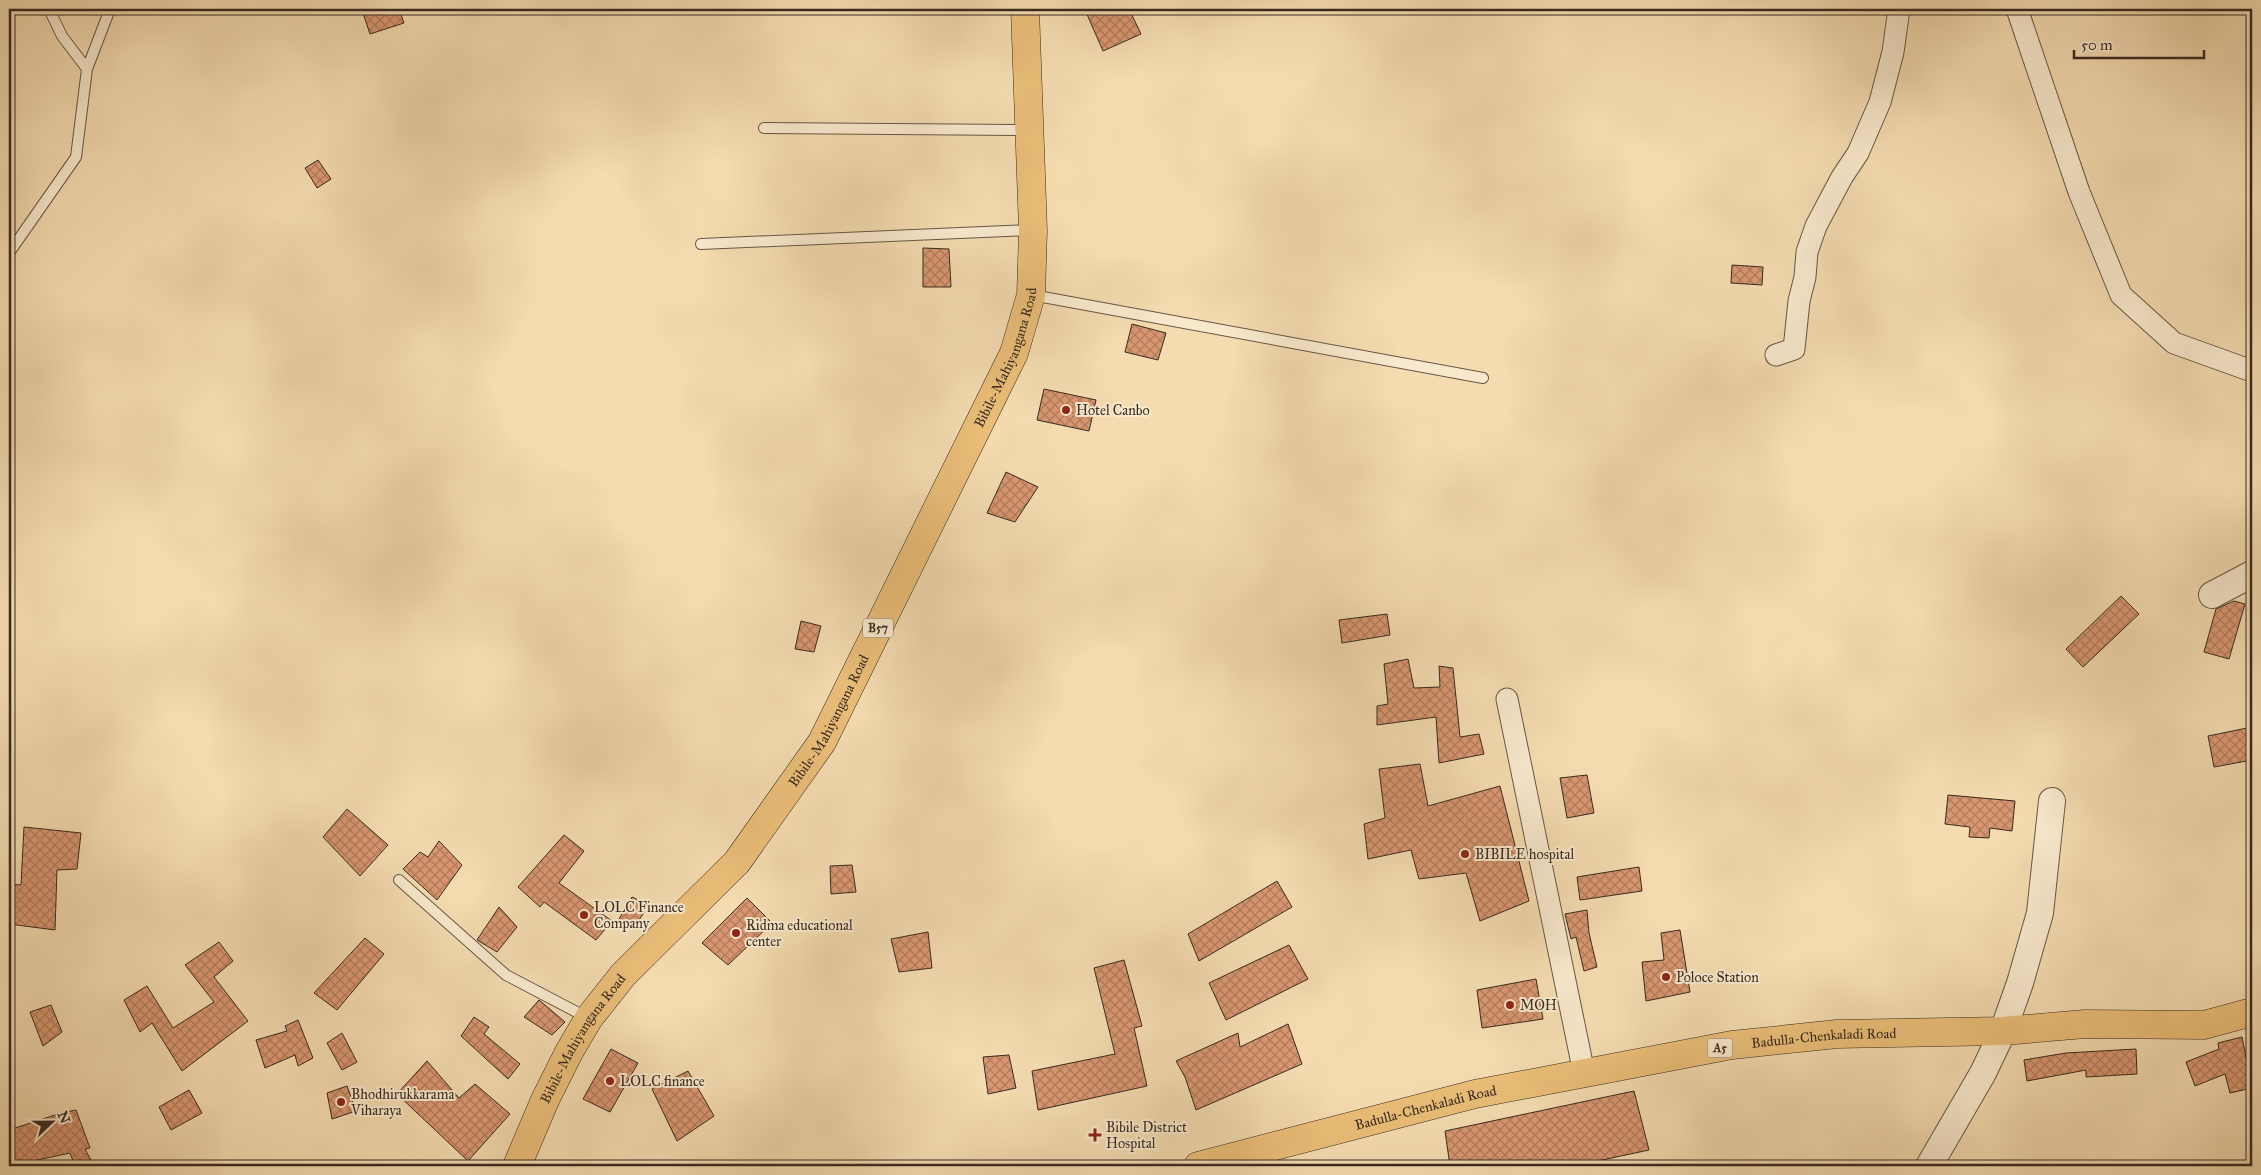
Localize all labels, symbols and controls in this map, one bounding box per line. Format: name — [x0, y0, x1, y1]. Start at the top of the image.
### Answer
scale bar — [2074, 28, 2204, 60]
text: 50 m — [2081, 36, 2113, 54]
street label: Bibile-Mahiyangana Road — [971, 287, 1040, 430]
place label: Hotel Canbo — [1076, 402, 1150, 419]
marker: Hotel Canbo — [1060, 404, 1072, 416]
road number: B57 — [863, 618, 893, 638]
street label: Bibile-Mahiyangana Road — [785, 652, 873, 790]
place label: BIBILE hospital — [1475, 846, 1574, 863]
marker: BIBILE hospital — [1459, 848, 1471, 860]
place label: LOLC Finance Company — [594, 899, 684, 932]
marker: LOLC Finance Company — [578, 909, 590, 921]
place label: Ridma educational center — [746, 917, 853, 950]
marker: Ridma educational center — [730, 927, 742, 939]
place label: Poloce Station — [1676, 969, 1759, 986]
street label: Bibile-Mahiyangana Road — [537, 971, 630, 1106]
marker: Poloce Station — [1660, 971, 1672, 983]
place label: MOH — [1520, 997, 1557, 1014]
marker: MOH — [1504, 999, 1516, 1011]
street label: Badulla-Chenkaladi Road — [1750, 1025, 1897, 1052]
road number: A5 — [1708, 1038, 1732, 1058]
place label: LOLC finance — [620, 1073, 705, 1090]
marker: LOLC finance — [604, 1075, 616, 1087]
street label: Badulla-Chenkaladi Road — [1353, 1082, 1498, 1134]
place label: Bhodhirukkarama Viharaya — [350, 1086, 454, 1119]
marker: Bhodhirukkarama Viharaya — [335, 1096, 347, 1108]
north arrow — [28, 1098, 78, 1148]
text: N — [53, 1109, 74, 1126]
place label: Bibile District Hospital — [1106, 1119, 1187, 1152]
marker: Bibile District Hospital — [1088, 1128, 1102, 1142]

